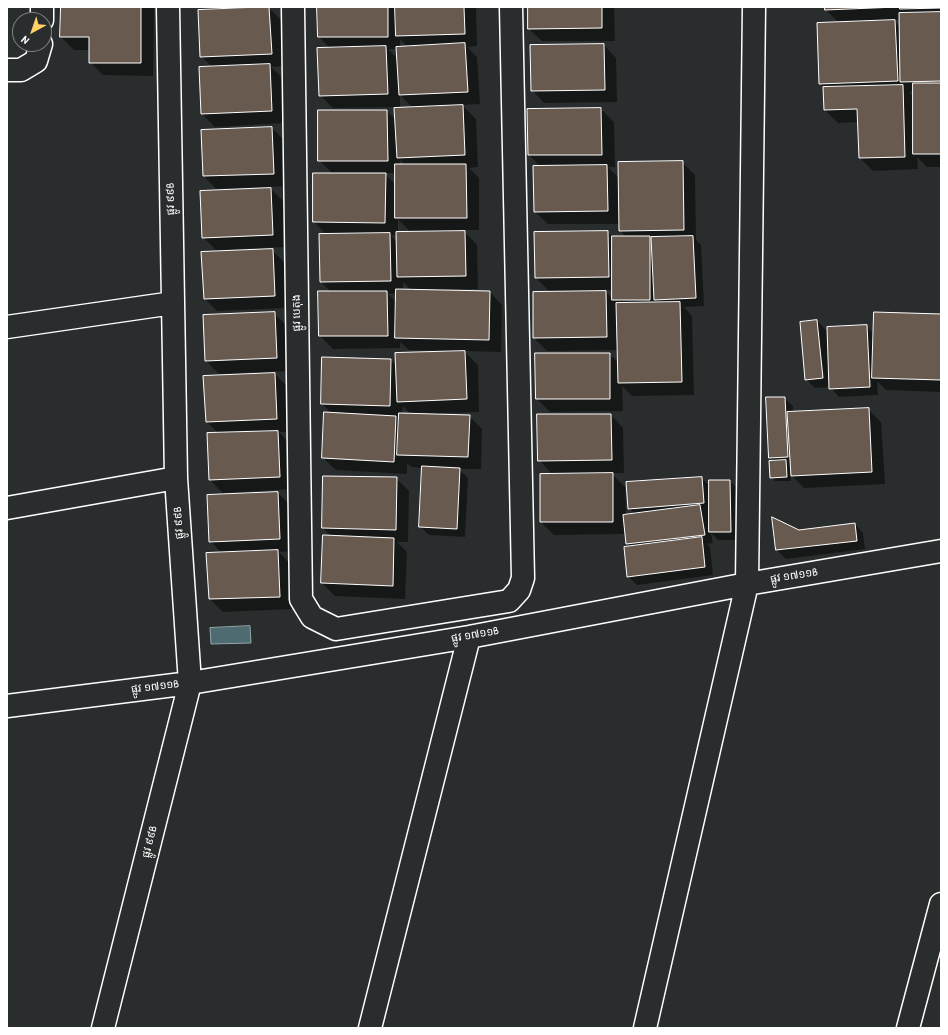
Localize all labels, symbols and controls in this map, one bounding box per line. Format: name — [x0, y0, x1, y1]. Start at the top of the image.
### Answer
north arrow — [12, 12, 52, 52]
text: N — [18, 33, 32, 48]
street label: ផ្លូវ ៩៩B — [164, 183, 178, 215]
street label: ផ្លូវ បេតុង — [290, 294, 304, 332]
street label: ផ្លូវ ៩៩B — [171, 506, 187, 540]
street label: ផ្លូវ ១៧១១B — [769, 566, 819, 586]
street label: ផ្លូវ ១៧១១B — [450, 624, 500, 646]
street label: ផ្លូវ ១៧១១B — [130, 678, 180, 696]
street label: ផ្លូវ ៩៩B — [140, 825, 160, 859]

